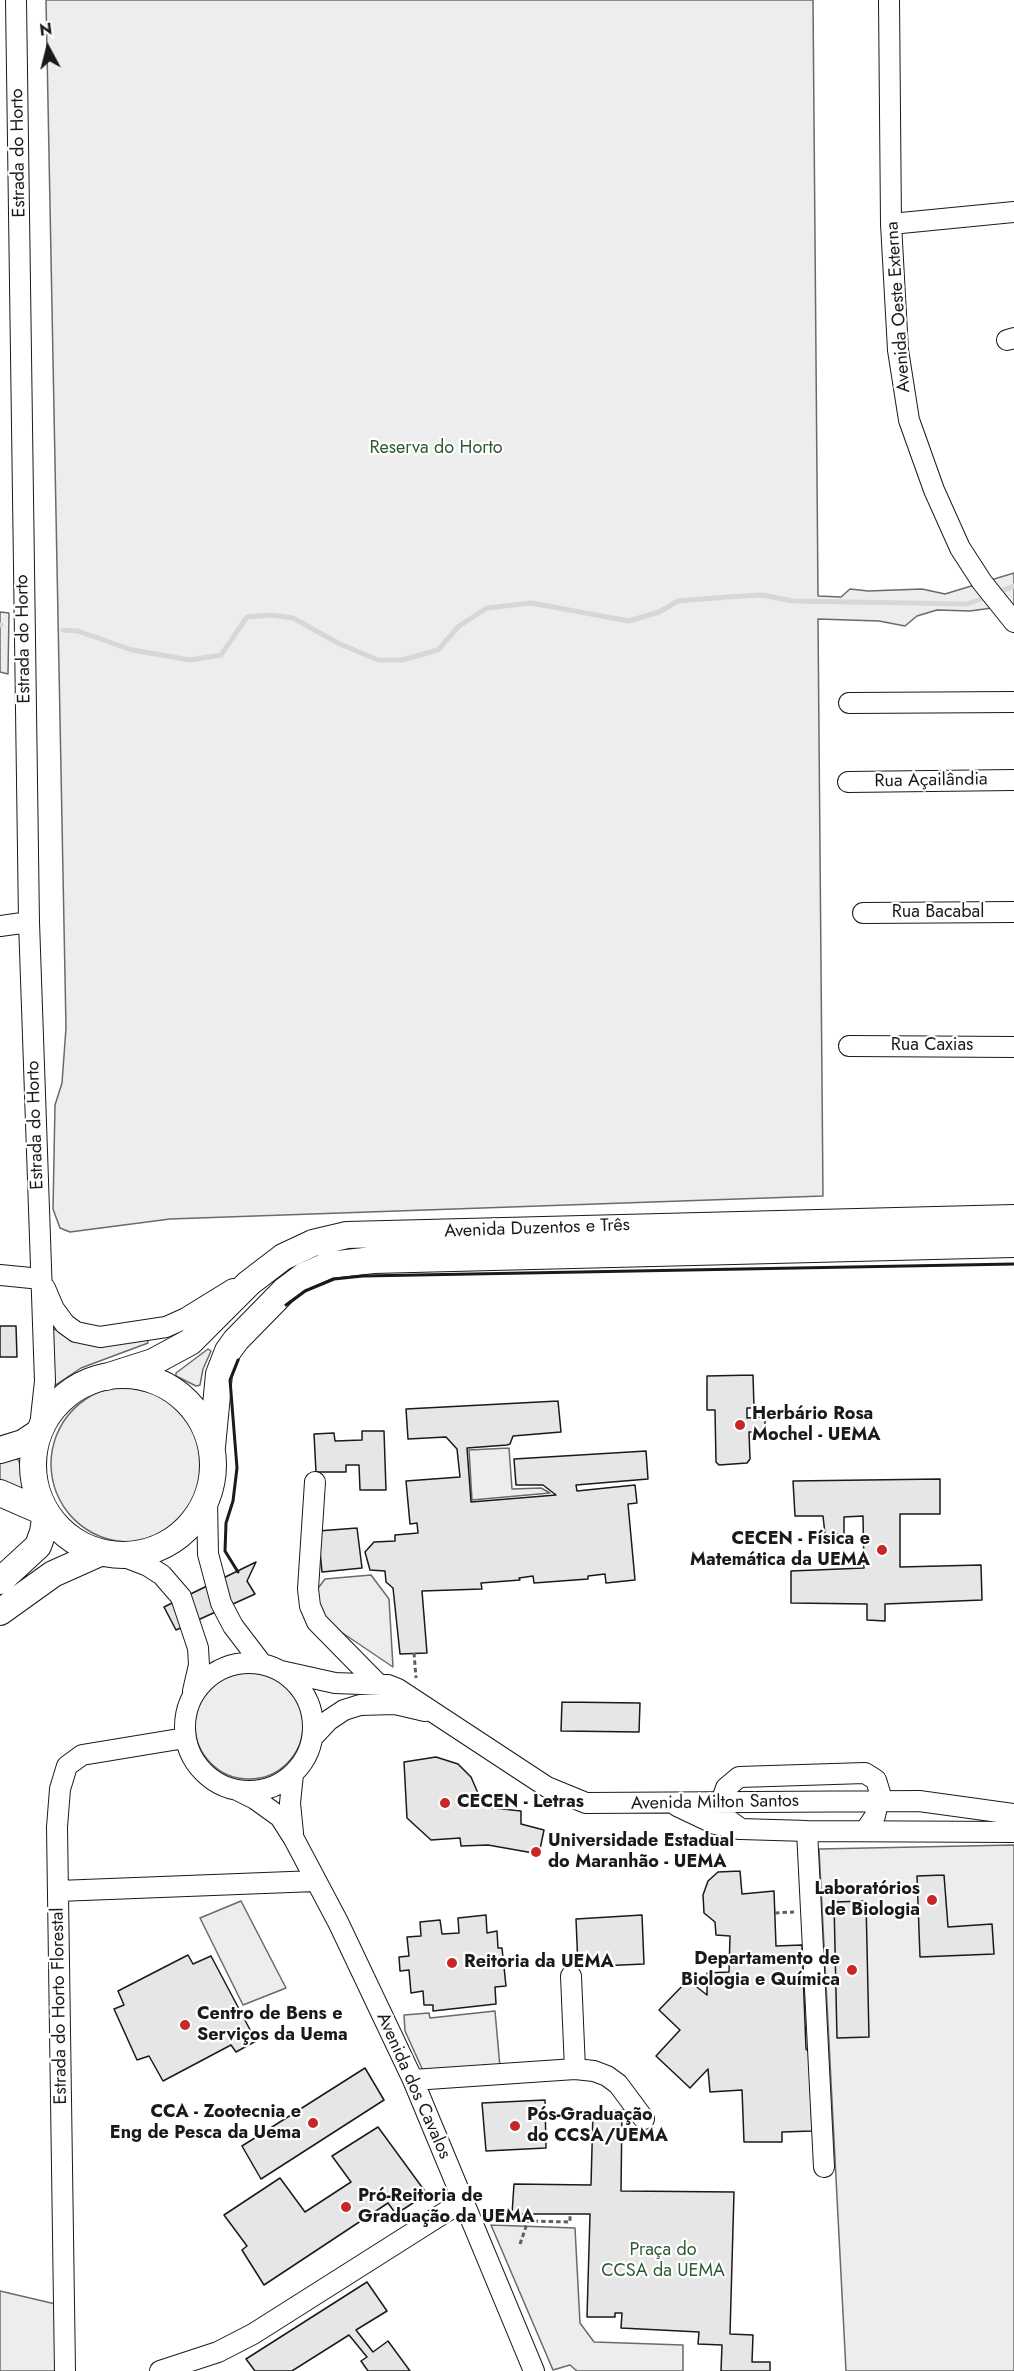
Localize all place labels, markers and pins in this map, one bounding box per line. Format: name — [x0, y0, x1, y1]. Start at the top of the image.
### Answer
place label: Herbário Rosa Mochel - UEMA — [752, 1404, 881, 1446]
marker: Herbário Rosa Mochel - UEMA — [733, 1418, 747, 1432]
place label: CECEN - Física e Matemática da UEMA — [690, 1529, 870, 1572]
marker: CECEN - Física e Matemática da UEMA — [875, 1543, 889, 1557]
place label: CECEN - Letras — [457, 1792, 584, 1814]
marker: CECEN - Letras — [438, 1796, 452, 1810]
place label: Universidade Estadual do Maranhão - UEMA — [548, 1831, 734, 1874]
marker: Universidade Estadual do Maranhão - UEMA — [529, 1845, 543, 1859]
place label: Laboratórios de Biologia — [814, 1879, 920, 1922]
marker: Laboratórios de Biologia — [925, 1893, 939, 1907]
place label: Departamento de Biologia e Química — [681, 1949, 840, 1992]
place label: Reitoria da UEMA — [464, 1952, 614, 1974]
marker: Reitoria da UEMA — [445, 1956, 459, 1970]
marker: Departamento de Biologia e Química — [845, 1963, 859, 1977]
place label: Centro de Bens e Serviços da Uema — [197, 2004, 348, 2046]
marker: Centro de Bens e Serviços da Uema — [178, 2018, 192, 2032]
place label: CCA - Zootecnia e Eng de Pesca da Uema — [110, 2102, 301, 2144]
place label: Pós-Graduação do CCSA/UEMA — [527, 2105, 668, 2148]
marker: CCA - Zootecnia e Eng de Pesca da Uema — [306, 2116, 320, 2130]
marker: Pós-Graduação do CCSA/UEMA — [508, 2119, 522, 2133]
place label: Pró-Reitoria de Graduação da UEMA — [358, 2186, 535, 2228]
marker: Pró-Reitoria de Graduação da UEMA — [339, 2200, 353, 2214]

